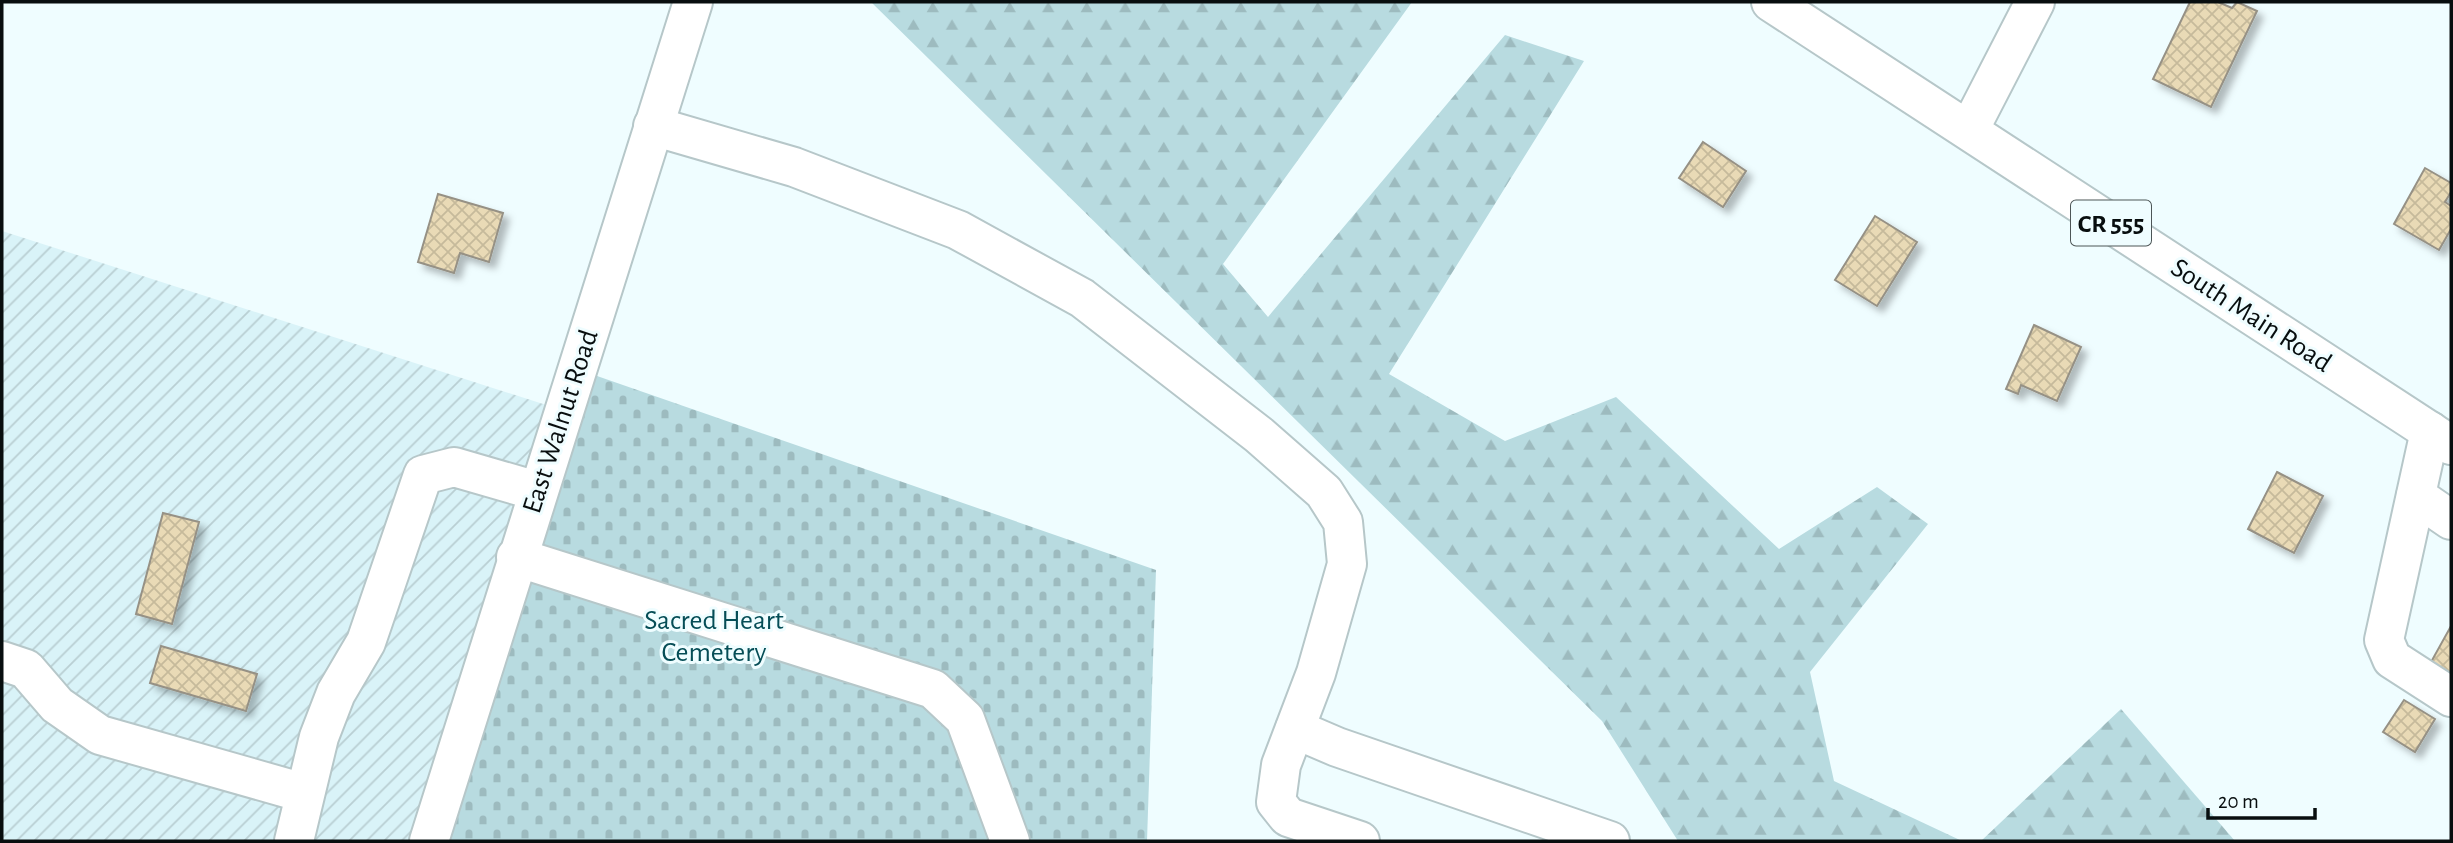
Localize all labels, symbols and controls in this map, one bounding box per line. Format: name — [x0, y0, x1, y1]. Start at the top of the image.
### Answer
road number: CR 555 — [2071, 200, 2151, 246]
street label: South Main Road — [2166, 254, 2336, 378]
street label: East Walnut Road — [518, 326, 604, 517]
park label: Sacred Heart Cemetery — [644, 607, 784, 667]
scale bar — [2208, 776, 2315, 820]
text: 20 m — [2218, 791, 2259, 812]

